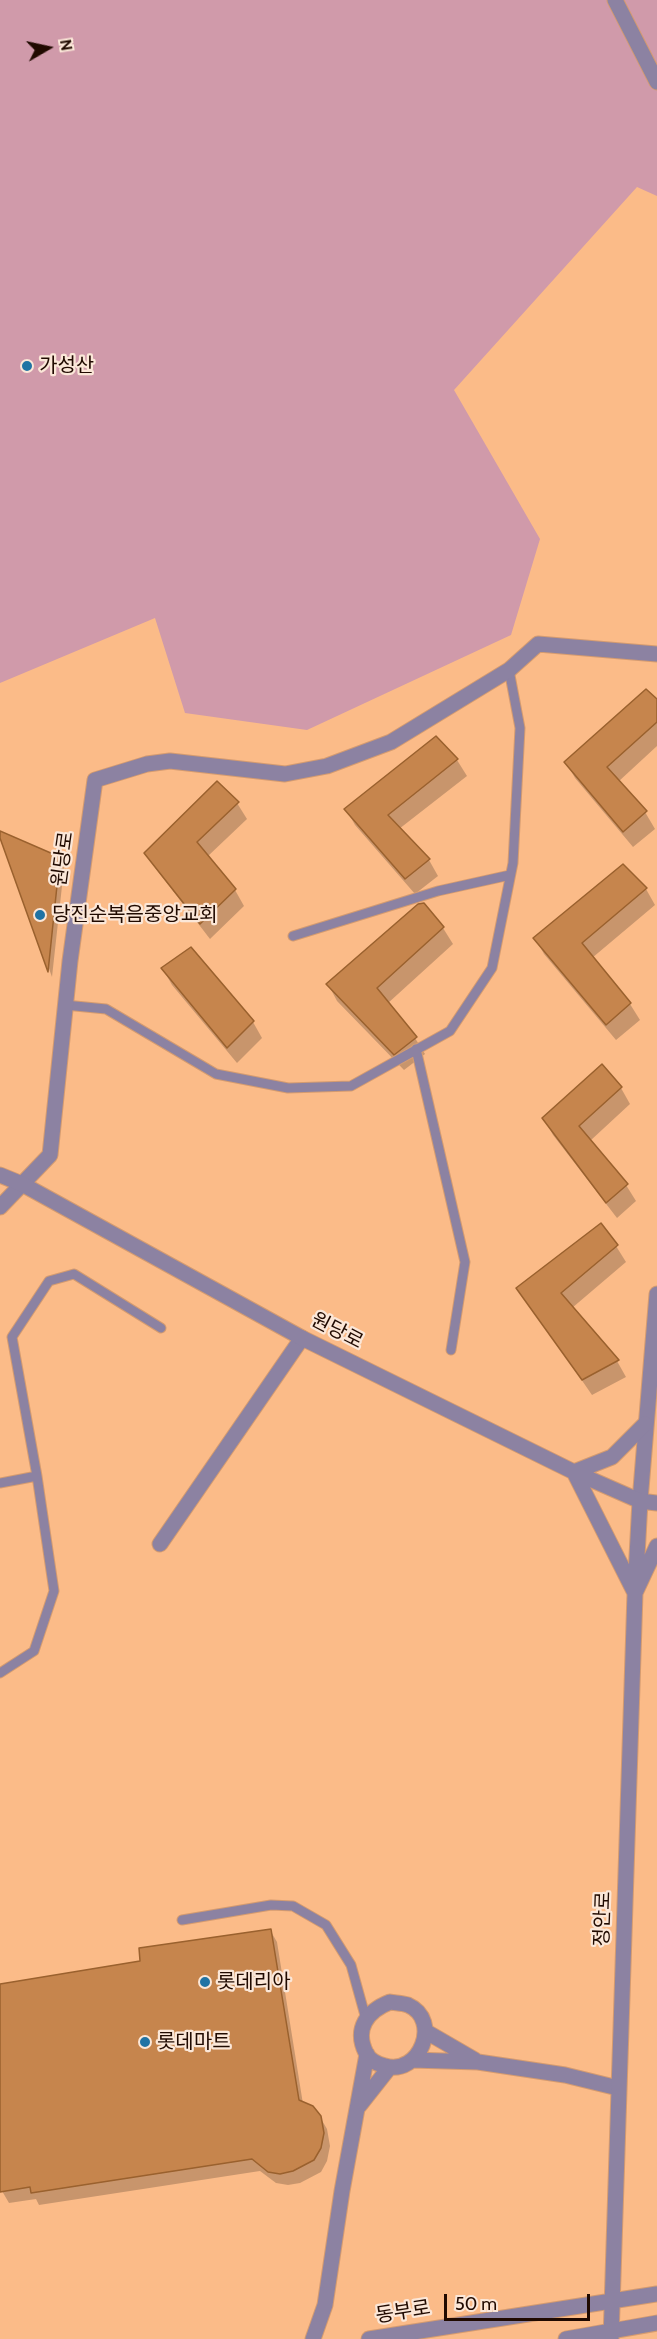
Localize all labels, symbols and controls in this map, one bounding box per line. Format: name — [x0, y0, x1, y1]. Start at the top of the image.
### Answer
north arrow — [18, 18, 78, 78]
text: N — [56, 38, 77, 52]
place label: 가성산 — [39, 354, 94, 378]
marker: 가성산 — [20, 359, 34, 373]
street label: 원당로 — [47, 830, 79, 888]
place label: 당진순복음중앙교회 — [52, 903, 218, 927]
marker: 당진순복음중앙교회 — [33, 908, 47, 922]
street label: 원당로 — [307, 1308, 367, 1354]
street label: 정안로 — [590, 1891, 616, 1947]
place label: 롯데리아 — [217, 1970, 291, 1994]
marker: 롯데리아 — [198, 1975, 212, 1989]
place label: 롯데마트 — [157, 2030, 231, 2054]
marker: 롯데마트 — [138, 2035, 152, 2049]
scale bar — [447, 2282, 592, 2320]
text: 50 m — [455, 2293, 497, 2315]
street label: 동부로 — [374, 2296, 432, 2328]

